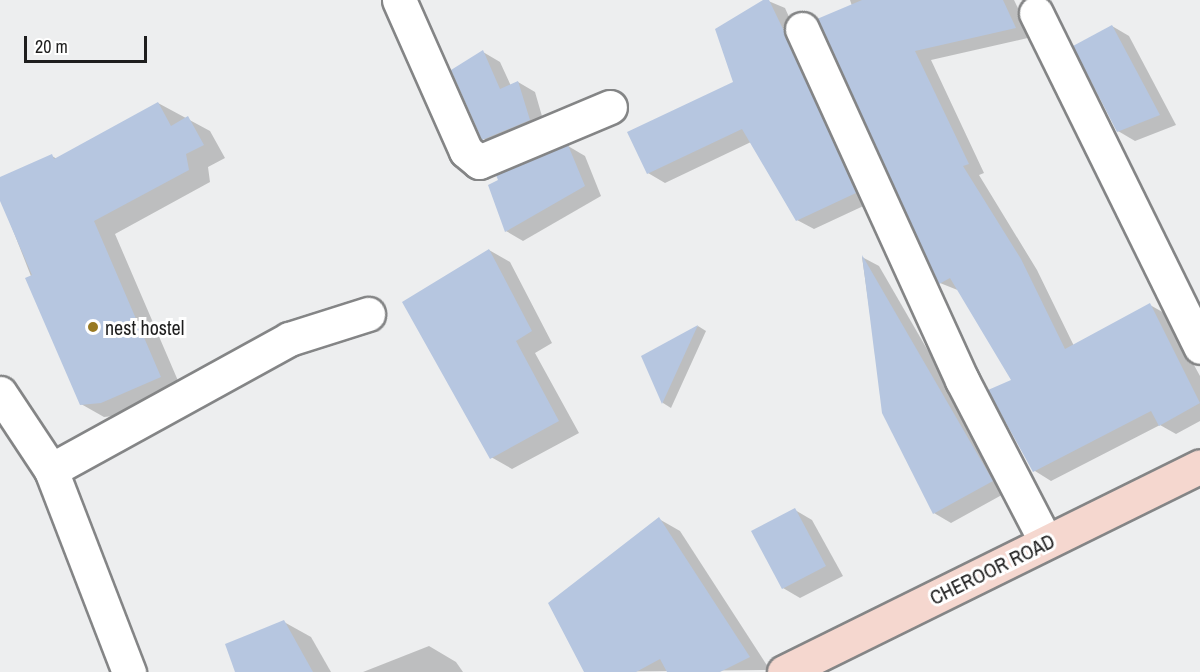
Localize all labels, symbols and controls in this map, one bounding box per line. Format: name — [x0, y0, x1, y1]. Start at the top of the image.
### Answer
scale bar — [27, 24, 150, 62]
text: 20 m — [35, 34, 68, 59]
place label: nest hostel — [105, 315, 184, 339]
marker: nest hostel — [86, 320, 100, 334]
street label: CHEROOR ROAD — [926, 528, 1058, 610]

